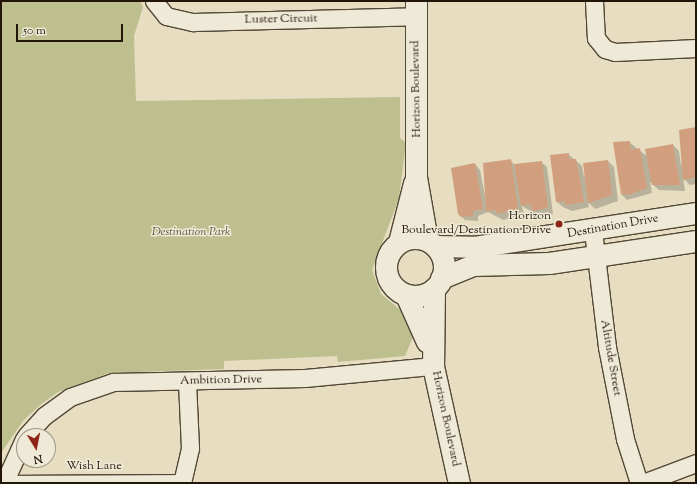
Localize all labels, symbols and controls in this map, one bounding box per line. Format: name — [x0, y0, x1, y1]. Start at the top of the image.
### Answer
street label: Luster Circuit — [245, 12, 317, 28]
scale bar — [18, 16, 125, 42]
text: 50 m — [23, 22, 46, 40]
street label: Horizon Boulevard — [409, 40, 425, 138]
place label: Horizon Boulevard/Destination Drive — [401, 210, 551, 238]
street label: Destination Drive — [566, 212, 660, 242]
marker: Horizon Boulevard/Destination Drive — [554, 219, 564, 229]
park label: Destination Park — [152, 226, 230, 240]
street label: Altitude Street — [596, 319, 624, 397]
street label: Horizon Boulevard — [428, 370, 462, 468]
street label: Ambition Drive — [180, 373, 262, 389]
north arrow — [16, 428, 56, 468]
text: N — [32, 450, 44, 467]
street label: Wish Lane — [66, 460, 122, 474]

